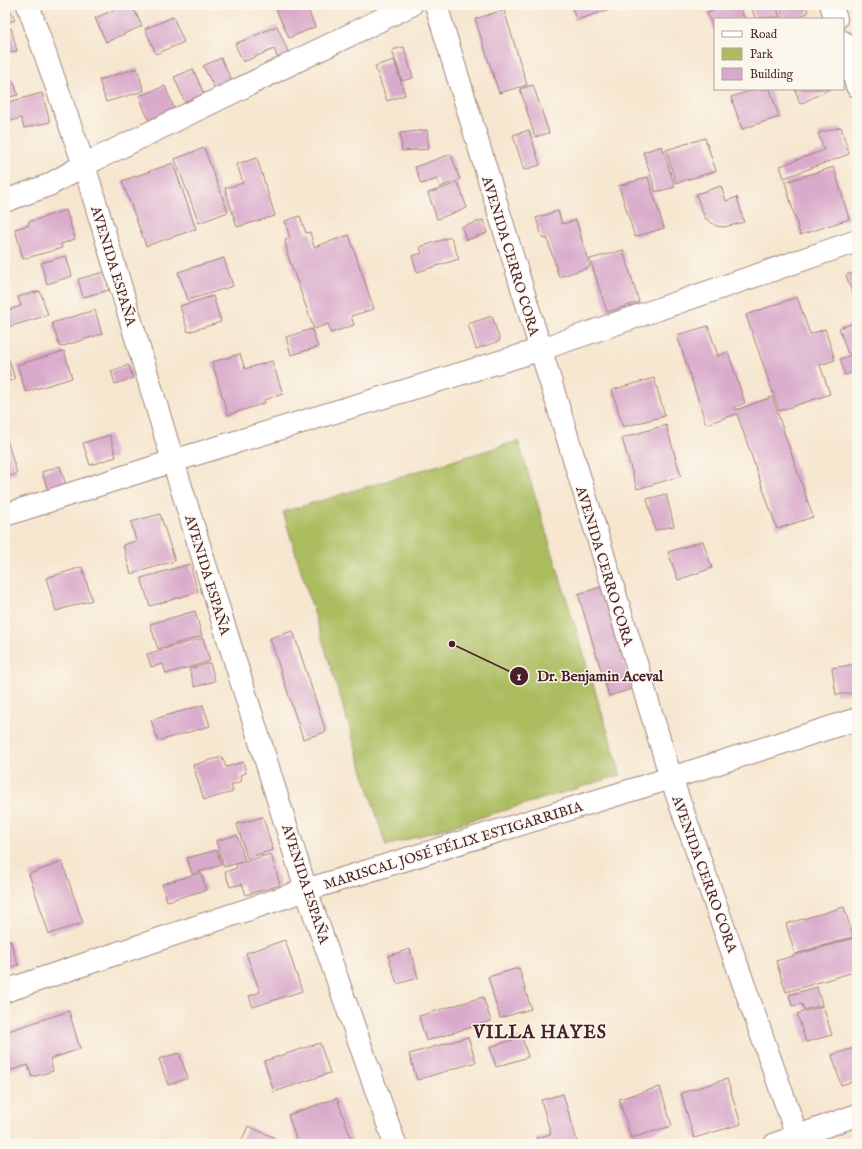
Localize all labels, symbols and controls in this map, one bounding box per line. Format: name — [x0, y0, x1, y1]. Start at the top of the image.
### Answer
legend — [714, 18, 844, 90]
text: Road — [750, 27, 778, 42]
text: Park — [750, 47, 773, 62]
text: Building — [750, 67, 794, 82]
street label: AVENIDA CERRO CORA — [477, 173, 543, 339]
street label: AVENIDA ESPAÑA — [86, 203, 141, 329]
street label: AVENIDA CERRO CORA — [571, 483, 637, 649]
street label: AVENIDA ESPAÑA — [180, 512, 235, 638]
callout: Dr. Benjamin Aceval — [509, 663, 671, 690]
text: Dr. Benjamin Aceval — [537, 667, 664, 686]
text: 1 — [517, 669, 522, 684]
street label: AVENIDA CERRO CORA — [667, 792, 741, 956]
street label: MARISCAL JOSÉ FÉLIX ESTIGARRIBIA — [321, 797, 586, 894]
street label: AVENIDA ESPAÑA — [277, 821, 334, 947]
district label: VILLA HAYES — [472, 1022, 607, 1045]

